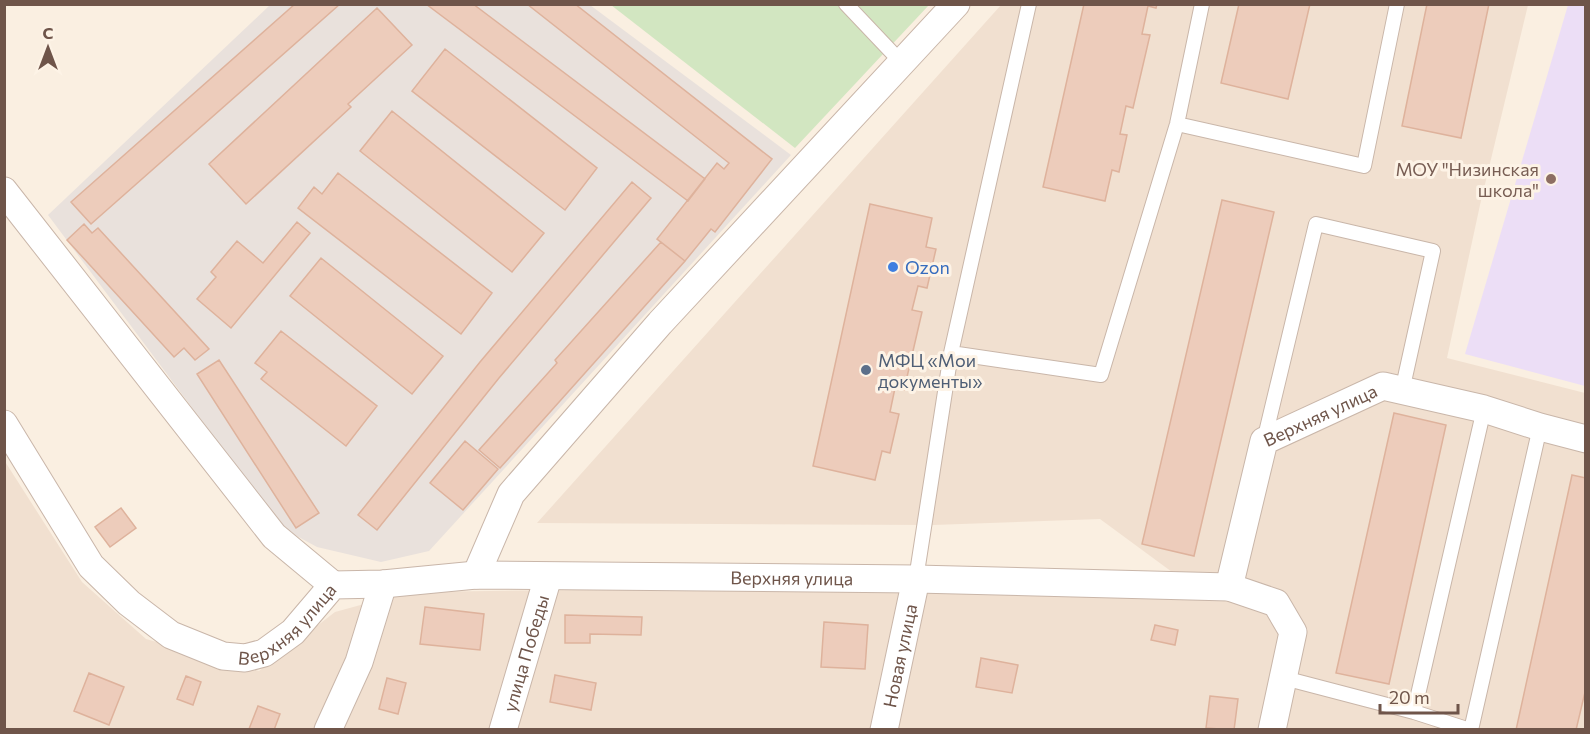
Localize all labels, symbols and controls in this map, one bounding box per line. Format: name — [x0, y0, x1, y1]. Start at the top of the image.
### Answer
north arrow — [18, 18, 78, 78]
text: С — [43, 23, 54, 42]
place label: МОУ "Низинская школа" — [1395, 158, 1539, 201]
marker: МОУ "Низинская школа" — [1544, 172, 1558, 186]
place label: Ozon — [905, 256, 950, 278]
marker: Ozon — [886, 260, 900, 274]
place label: МФЦ «Мои документы» — [878, 349, 982, 392]
marker: МФЦ «Мои документы» — [859, 363, 873, 377]
street label: Верхняя улица — [1260, 379, 1381, 451]
street label: Верхняя улица — [730, 566, 853, 589]
street label: Верхняя улица — [237, 579, 341, 669]
street label: улица Победы — [498, 592, 553, 714]
street label: Новая улица — [878, 602, 921, 709]
scale bar — [1380, 677, 1458, 715]
text: 20 m — [1389, 686, 1430, 708]

